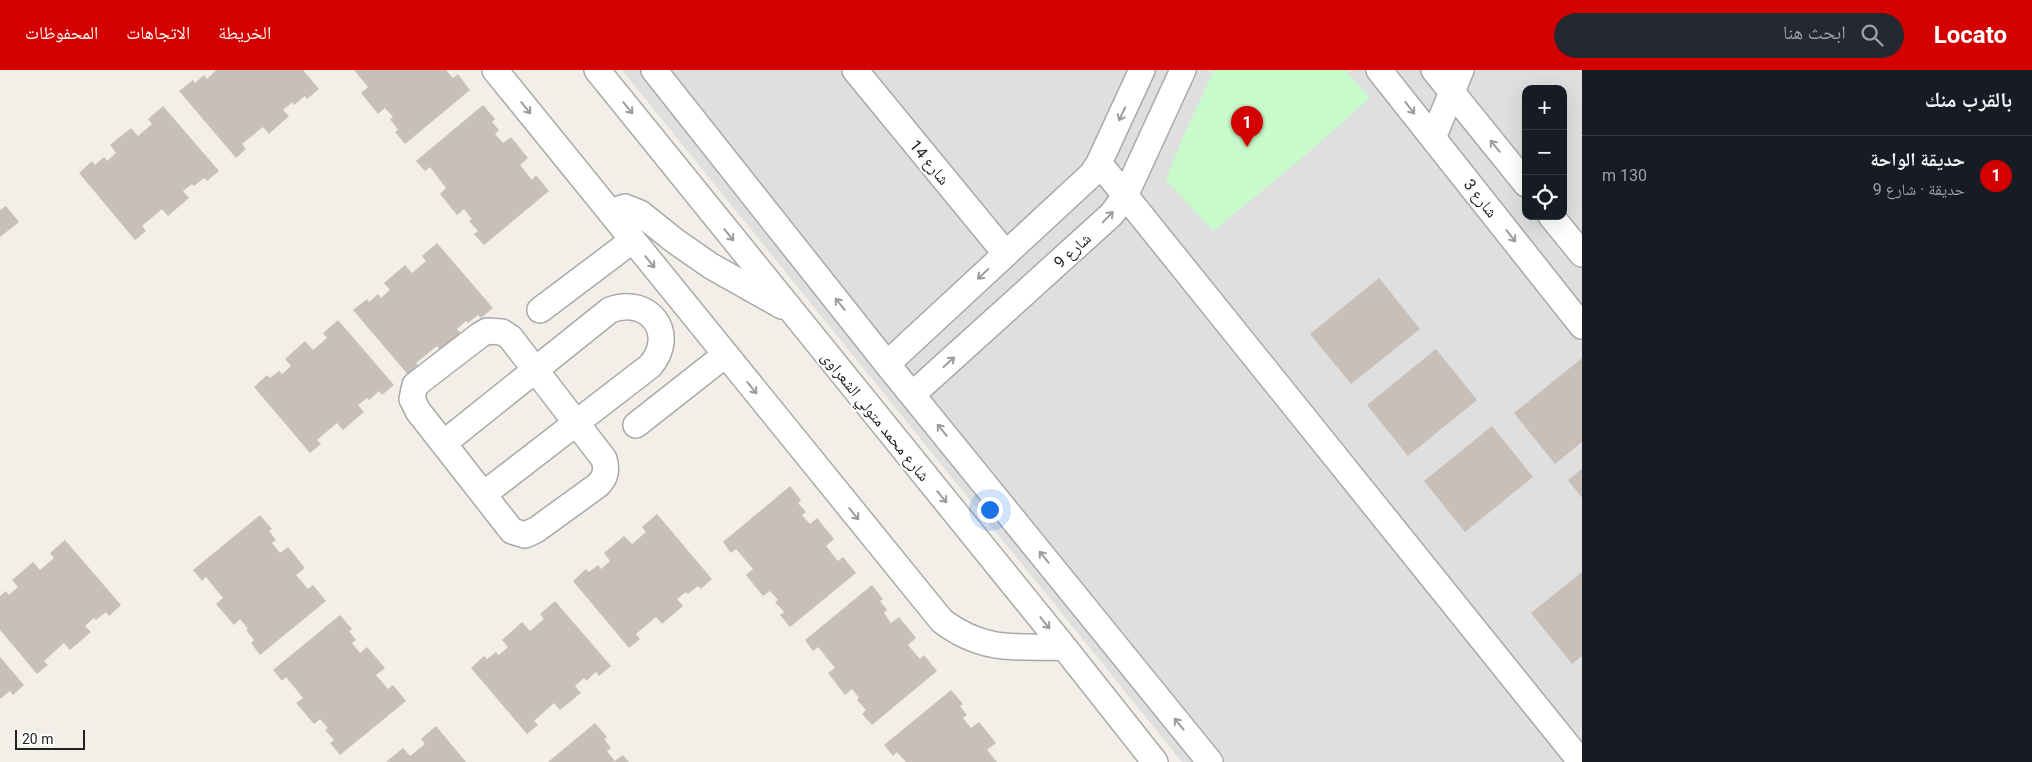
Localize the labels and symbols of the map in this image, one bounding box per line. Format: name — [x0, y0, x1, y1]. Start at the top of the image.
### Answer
one-way arrow — [520, 101, 531, 114]
one-way arrow — [622, 101, 633, 114]
one-way arrow — [1404, 101, 1415, 114]
one-way arrow — [1116, 106, 1126, 121]
pin: 1 — [1231, 106, 1263, 147]
street label: شارع 14 — [905, 136, 953, 189]
one-way arrow — [1490, 140, 1501, 153]
street label: شارع 3 — [1459, 175, 1501, 222]
one-way arrow — [1102, 211, 1115, 223]
one-way arrow — [724, 228, 735, 241]
street label: شارع 9 — [1050, 229, 1095, 273]
one-way arrow — [1505, 229, 1516, 242]
one-way arrow — [644, 255, 655, 268]
one-way arrow — [977, 269, 990, 280]
one-way arrow — [835, 297, 845, 311]
street label: شارع محمد متولي الشعراوى — [815, 348, 934, 487]
one-way arrow — [943, 356, 956, 367]
one-way arrow — [746, 381, 757, 394]
one-way arrow — [937, 424, 948, 437]
one-way arrow — [937, 490, 948, 503]
your location — [977, 497, 1003, 523]
one-way arrow — [849, 508, 860, 521]
one-way arrow — [1039, 551, 1050, 564]
one-way arrow — [1039, 616, 1050, 629]
one-way arrow — [1174, 718, 1185, 731]
scale bar — [15, 727, 85, 750]

